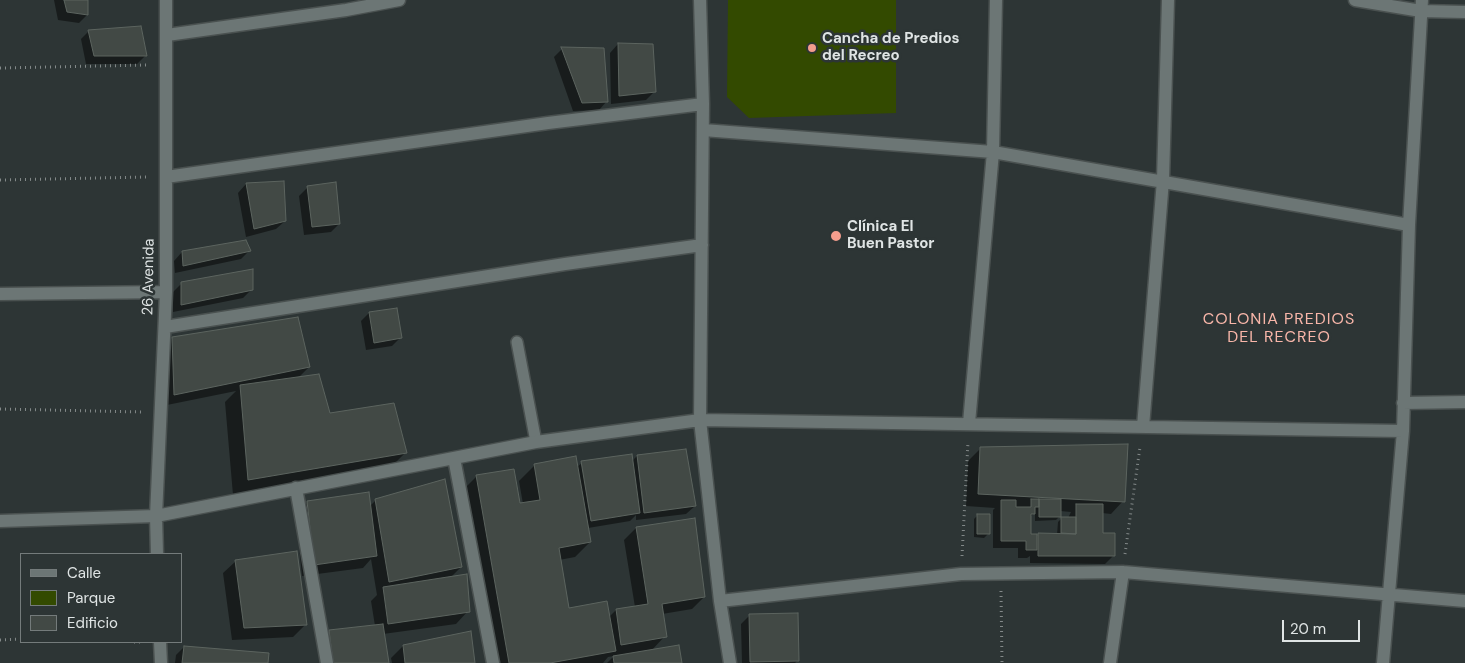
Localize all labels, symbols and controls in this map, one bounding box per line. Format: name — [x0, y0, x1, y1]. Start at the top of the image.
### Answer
place label: Cancha de Predios del Recreo — [822, 30, 960, 65]
marker: Cancha de Predios del Recreo — [806, 42, 818, 54]
place label: Clínica El Buen Pastor — [847, 218, 934, 253]
marker: Clínica El Buen Pastor — [829, 229, 843, 243]
street label: 26 Avenida — [139, 238, 159, 316]
district label: COLONIA PREDIOS DEL RECREO — [1201, 310, 1357, 348]
legend — [20, 553, 182, 643]
text: Calle — [67, 563, 101, 583]
text: Parque — [67, 588, 115, 608]
scale bar — [1285, 610, 1362, 642]
text: Edificio — [67, 613, 118, 633]
text: 20 m — [1290, 619, 1326, 639]

